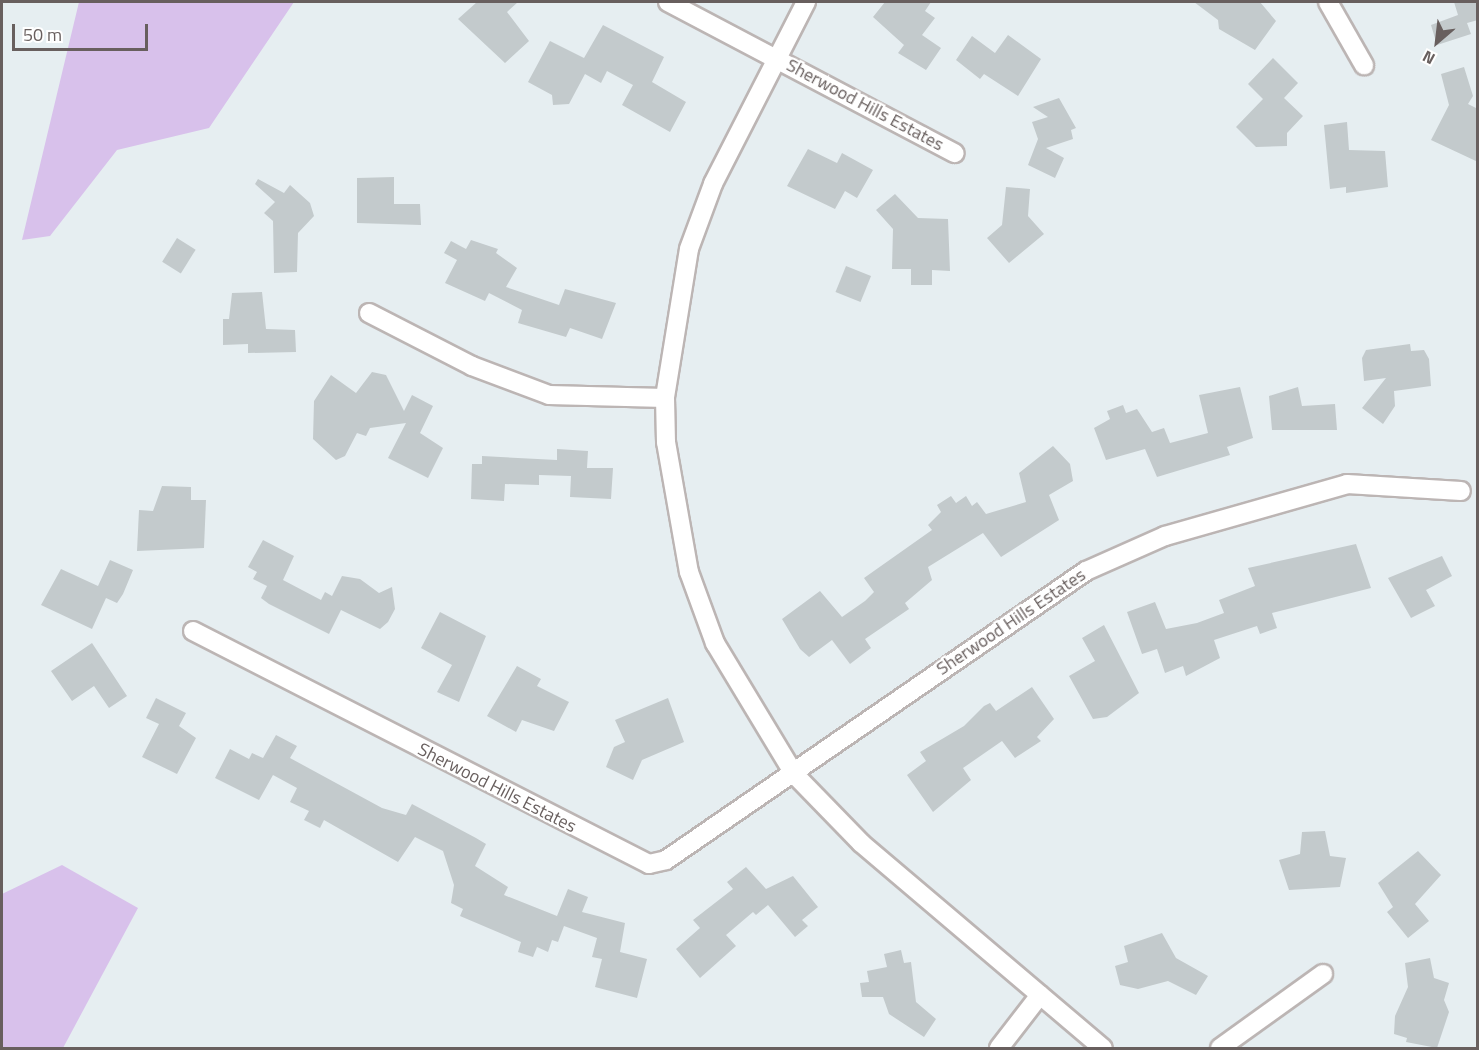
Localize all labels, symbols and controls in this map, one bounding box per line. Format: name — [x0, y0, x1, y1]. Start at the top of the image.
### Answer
scale bar — [15, 12, 152, 50]
north arrow — [1407, 12, 1467, 72]
text: 50 m — [23, 21, 62, 48]
text: N — [1418, 45, 1439, 71]
street label: Sherwood Hills Estates — [783, 54, 947, 156]
street label: Sherwood Hills Estates — [932, 564, 1090, 680]
street label: Sherwood Hills Estates — [414, 739, 580, 837]

